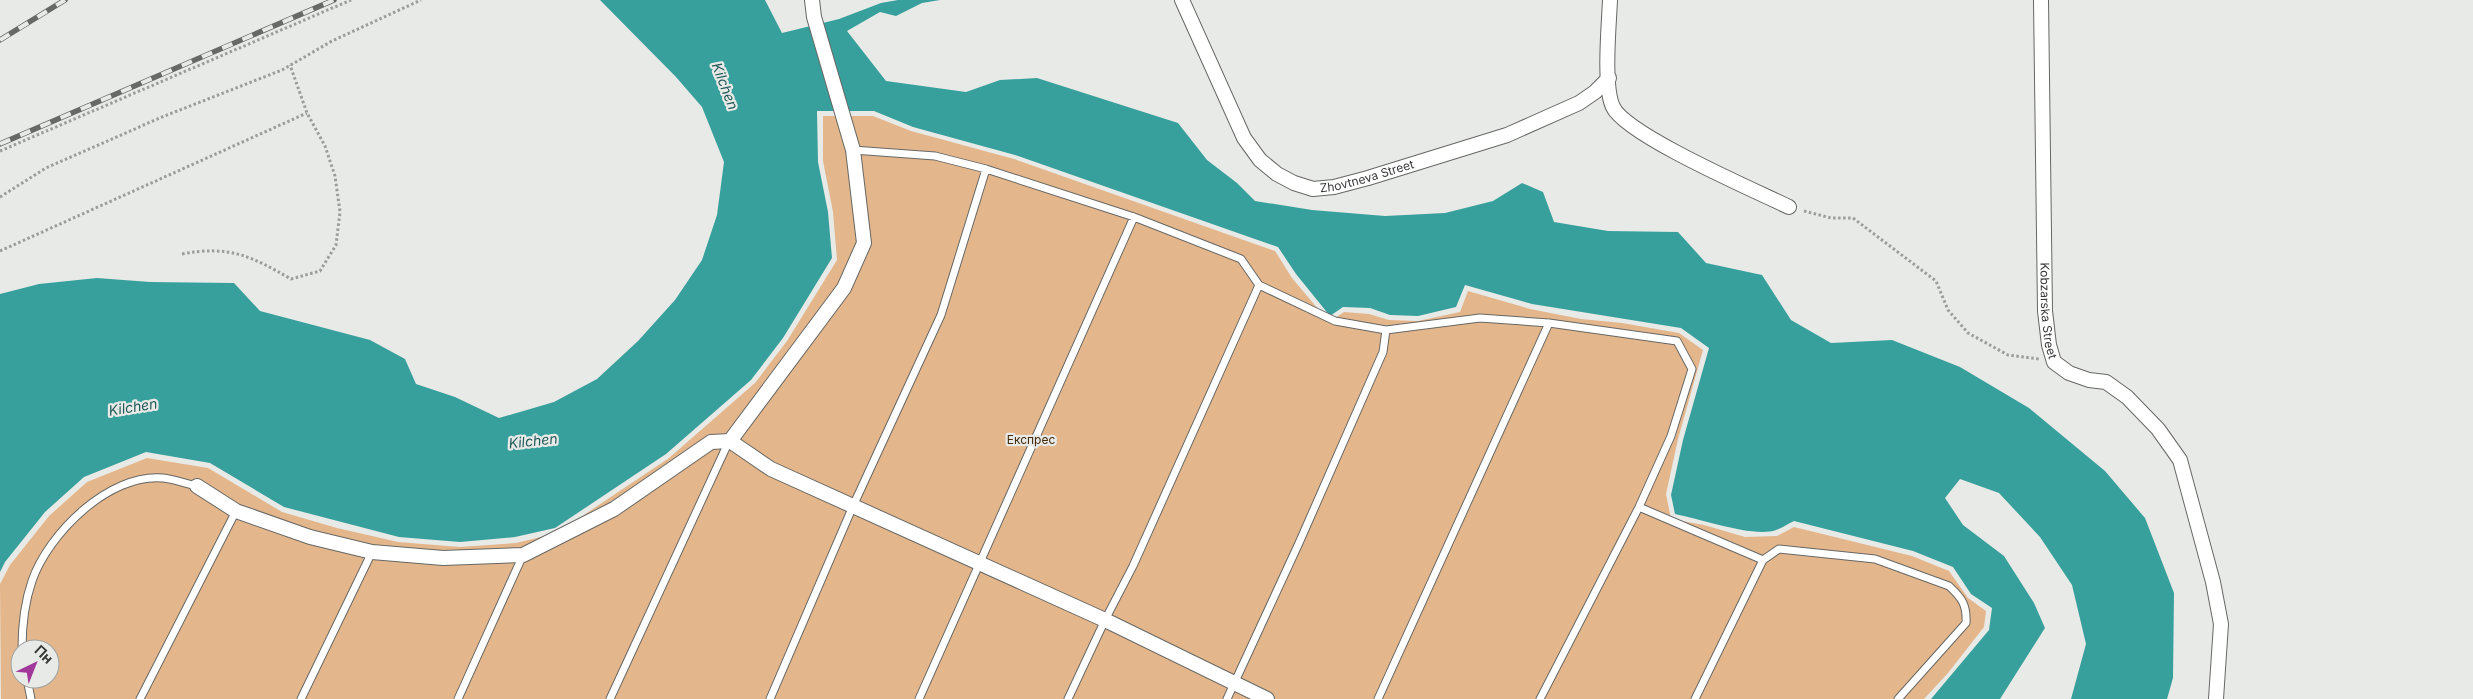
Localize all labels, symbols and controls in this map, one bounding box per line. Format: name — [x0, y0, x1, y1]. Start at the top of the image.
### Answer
water label: Kilchen — [709, 60, 742, 112]
street label: Zhovtneva Street — [1319, 156, 1416, 195]
street label: Kobzarska Street — [2037, 262, 2061, 361]
water label: Kilchen — [107, 394, 158, 419]
water label: Kilchen — [508, 429, 558, 452]
park label: Експрес — [1007, 432, 1055, 447]
north arrow — [10, 639, 60, 689]
text: Пн — [31, 641, 57, 667]

